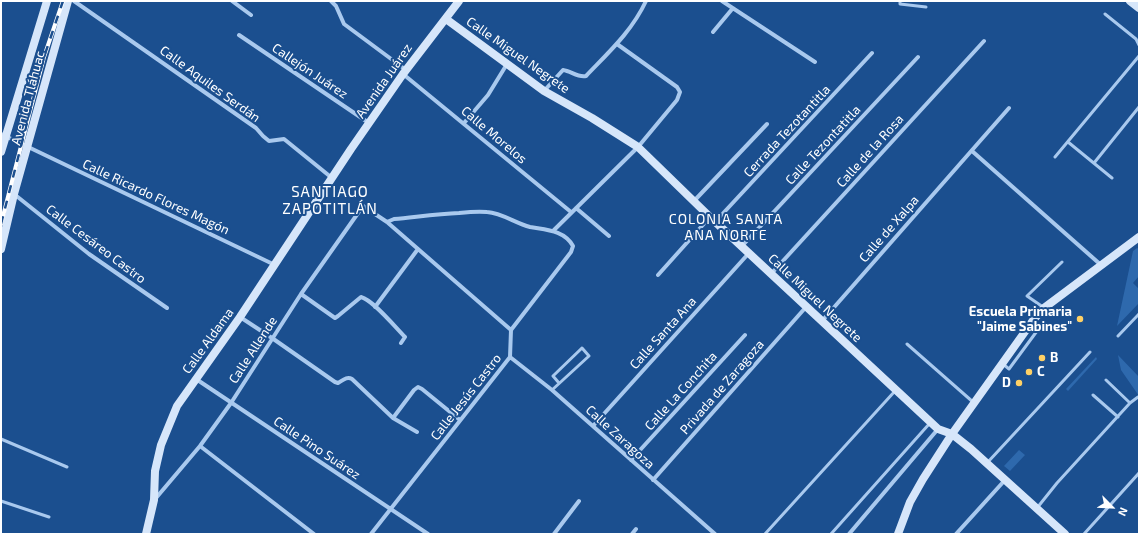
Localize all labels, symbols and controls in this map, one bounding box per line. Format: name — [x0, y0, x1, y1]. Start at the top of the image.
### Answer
street label: Calle Miguel Negrete — [463, 13, 573, 97]
street label: Callejón Juárez — [269, 40, 351, 102]
street label: Avenida Juárez — [353, 41, 415, 121]
street label: Calle Aquiles Serdán — [157, 42, 263, 126]
street label: Avenida Tláhuac — [8, 49, 48, 147]
street label: Cerrada Tezotantitla — [740, 82, 834, 180]
street label: Calle Tezontatitla — [782, 102, 864, 188]
street label: Calle Morelos — [458, 103, 530, 167]
street label: Calle de la Rosa — [833, 111, 907, 191]
street label: Calle Ricardo Flores Magón — [80, 156, 232, 238]
district label: SANTIAGO ZAPOTITLÁN — [282, 183, 378, 218]
street label: Calle de Xalpa — [856, 193, 922, 265]
street label: Calle Cesáreo Castro — [43, 201, 149, 287]
district label: COLONIA SANTA ANA NORTE — [669, 211, 783, 244]
street label: Calle Miguel Negrete — [765, 251, 865, 345]
street label: Calle Santa Ana — [626, 294, 700, 372]
place label: Escuela Primaria "Jaime Sabines" — [969, 304, 1072, 335]
street label: Calle Aldama — [179, 305, 237, 377]
street label: Calle Allende — [226, 313, 280, 387]
marker: Escuela Primaria "Jaime Sabines" — [1075, 314, 1085, 324]
street label: Privada de Zaragoza — [677, 337, 767, 437]
street label: Calle La Conchita — [642, 348, 720, 434]
place label: B — [1050, 350, 1058, 366]
street label: Calle Jesús Castro — [427, 351, 505, 443]
marker: B — [1037, 353, 1047, 363]
place label: C — [1037, 364, 1045, 380]
marker: C — [1024, 367, 1034, 377]
place label: D — [1002, 375, 1011, 391]
marker: D — [1014, 378, 1024, 388]
street label: Calle Zaragoza — [582, 402, 658, 472]
street label: Calle Pino Suárez — [271, 413, 363, 483]
north arrow — [1092, 487, 1132, 527]
text: N — [1116, 506, 1131, 518]

